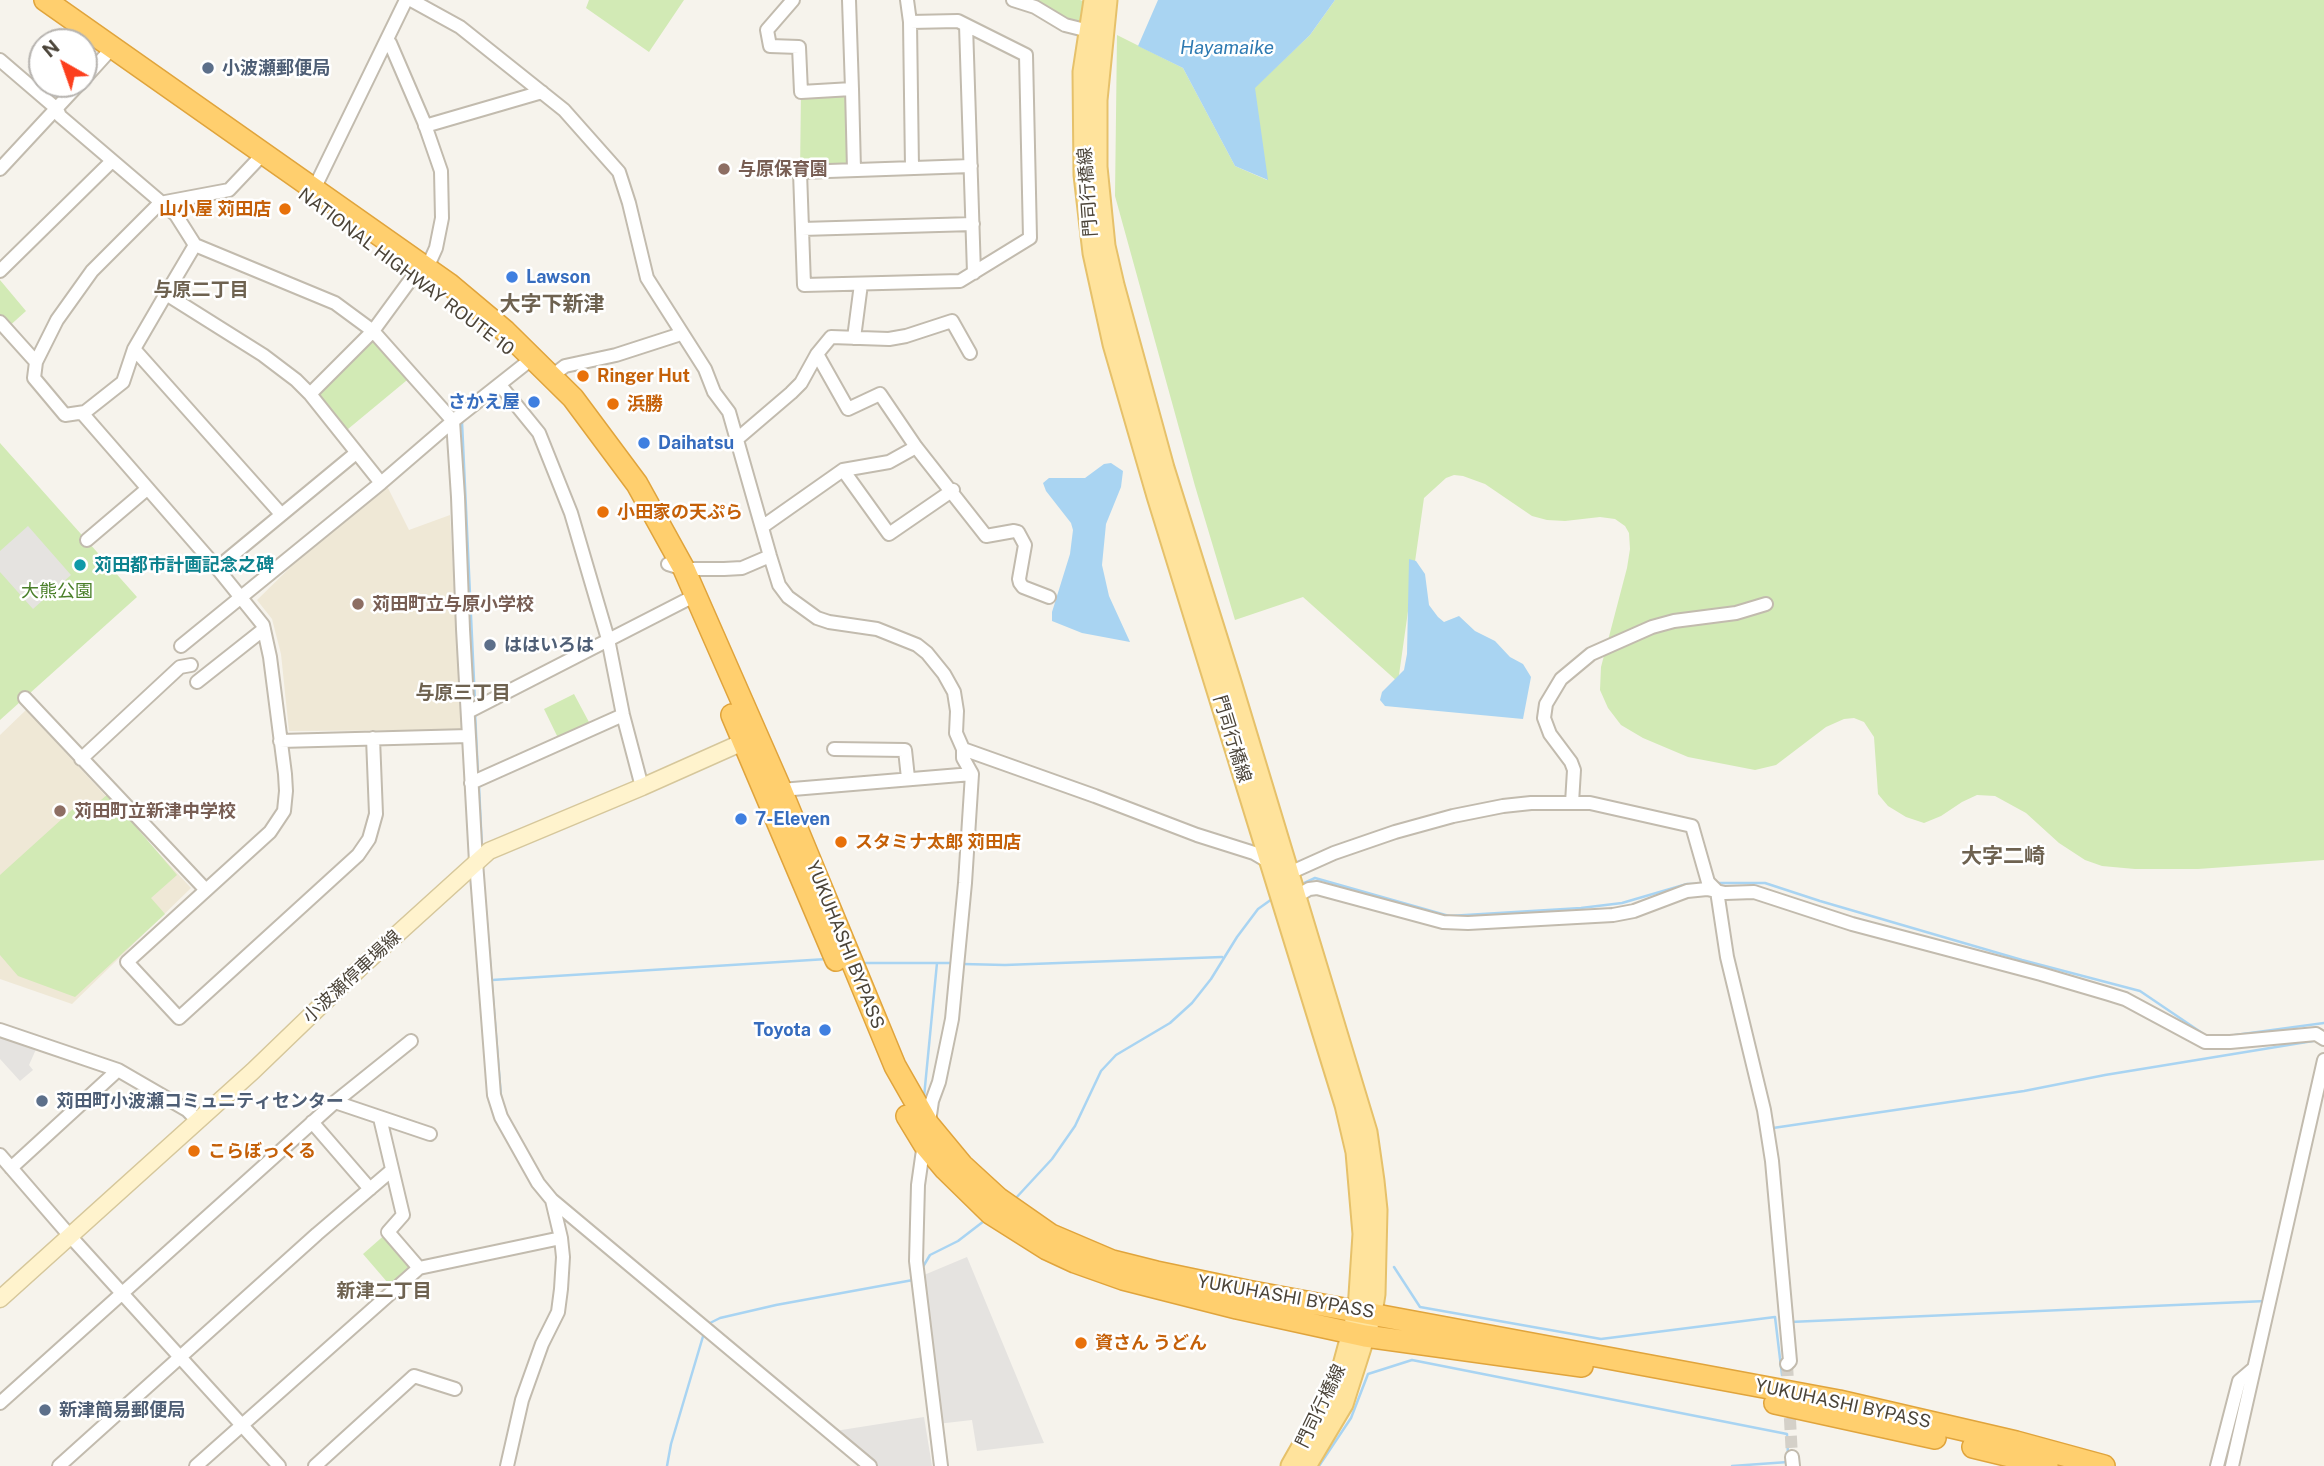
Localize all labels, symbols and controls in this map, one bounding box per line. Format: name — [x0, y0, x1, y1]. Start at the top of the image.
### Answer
north arrow — [28, 28, 98, 98]
text: N — [38, 35, 64, 62]
water label: Hayamaike — [1180, 37, 1274, 59]
place label: 小波瀬郵便局 — [222, 57, 330, 79]
marker: 小波瀬郵便局 — [200, 60, 216, 76]
street label: 門司行橋線 — [1074, 146, 1102, 238]
place label: 与原保育園 — [738, 158, 828, 180]
marker: 与原保育園 — [716, 161, 732, 177]
street label: NATIONAL HIGHWAY ROUTE 10 — [294, 184, 518, 360]
place label: 山小屋 苅田店 — [159, 198, 271, 220]
marker: 山小屋 苅田店 — [277, 201, 293, 217]
place label: Lawson — [526, 266, 591, 288]
marker: Lawson — [504, 269, 520, 285]
district label: 与原二丁目 — [154, 279, 248, 301]
district label: 大字下新津 — [500, 292, 604, 318]
place label: Ringer Hut — [597, 365, 690, 387]
marker: Ringer Hut — [575, 368, 591, 384]
place label: さかえ屋 — [448, 391, 520, 413]
place label: 浜勝 — [627, 393, 663, 415]
marker: さかえ屋 — [526, 394, 542, 410]
marker: 浜勝 — [605, 396, 621, 412]
place label: Daihatsu — [658, 432, 734, 454]
marker: Daihatsu — [636, 435, 652, 451]
place label: 小田家の天ぷら — [617, 501, 743, 523]
marker: 小田家の天ぷら — [595, 504, 611, 520]
place label: 苅田都市計画記念之碑 — [94, 554, 274, 576]
marker: 苅田都市計画記念之碑 — [72, 557, 88, 573]
park label: 大熊公園 — [21, 580, 93, 602]
place label: 苅田町立与原小学校 — [372, 593, 534, 615]
marker: 苅田町立与原小学校 — [350, 596, 366, 612]
place label: ははいろは — [504, 634, 594, 656]
marker: ははいろは — [482, 637, 498, 653]
district label: 与原三丁目 — [416, 682, 510, 704]
street label: 門司行橋線 — [1209, 693, 1255, 785]
place label: 苅田町立新津中学校 — [74, 800, 236, 822]
marker: 苅田町立新津中学校 — [52, 803, 68, 819]
place label: 7-Eleven — [755, 808, 830, 830]
marker: 7-Eleven — [733, 811, 749, 827]
place label: スタミナ太郎 苅田店 — [855, 831, 1021, 853]
marker: スタミナ太郎 苅田店 — [833, 834, 849, 850]
district label: 大字二崎 — [1961, 844, 2045, 870]
street label: YUKUHASHI BYPASS — [801, 858, 889, 1032]
street label: 小波瀬停車場線 — [299, 926, 405, 1028]
place label: Toyota — [754, 1019, 811, 1041]
marker: Toyota — [817, 1022, 833, 1038]
place label: 苅田町小波瀬コミュニティセンター — [56, 1090, 344, 1112]
marker: 苅田町小波瀬コミュニティセンター — [34, 1093, 50, 1109]
place label: こらぼっくる — [208, 1140, 316, 1162]
marker: こらぼっくる — [186, 1143, 202, 1159]
street label: YUKUHASHI BYPASS — [1196, 1271, 1376, 1323]
district label: 新津二丁目 — [337, 1280, 431, 1302]
place label: 資さん うどん — [1095, 1332, 1207, 1354]
marker: 資さん うどん — [1073, 1335, 1089, 1351]
street label: 門司行橋線 — [1292, 1361, 1350, 1451]
street label: YUKUHASHI BYPASS — [1753, 1375, 1933, 1433]
place label: 新津簡易郵便局 — [59, 1399, 185, 1421]
marker: 新津簡易郵便局 — [37, 1402, 53, 1418]

